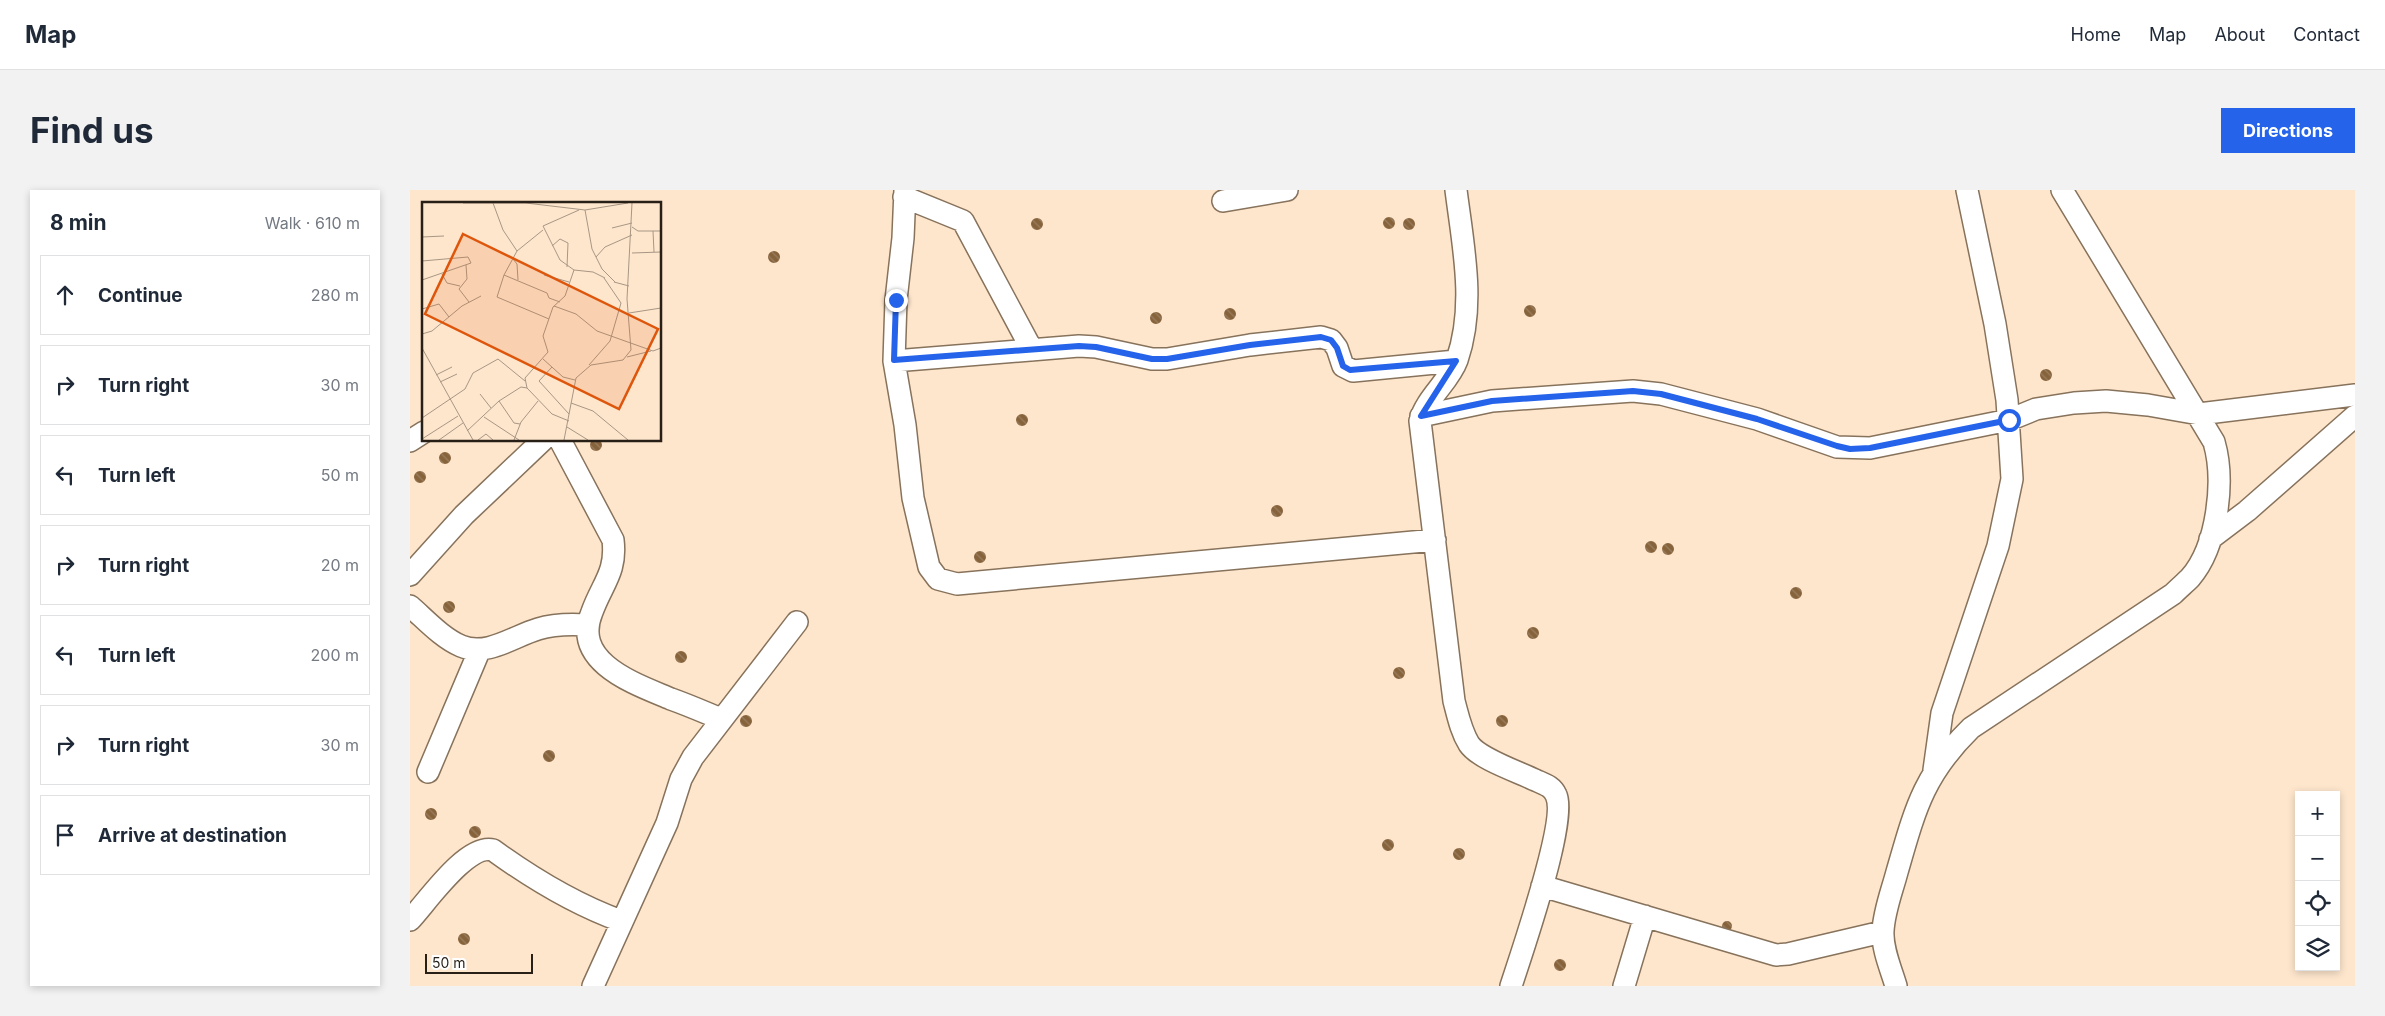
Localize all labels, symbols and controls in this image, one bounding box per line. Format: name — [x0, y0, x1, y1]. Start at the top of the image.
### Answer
text: Map — [25, 20, 76, 49]
text: Home — [2071, 24, 2121, 45]
text: Map — [2149, 24, 2186, 45]
text: About — [2214, 24, 2265, 45]
text: Contact — [2293, 24, 2360, 45]
button: Directions — [2221, 108, 2355, 153]
text: Find us — [30, 109, 154, 151]
inset map — [422, 202, 661, 441]
text: 8 min — [50, 210, 107, 235]
text: Walk · 610 m — [265, 213, 360, 233]
icon: ahead — [51, 281, 79, 309]
text: Continue — [98, 284, 183, 307]
text: 280 m — [311, 285, 359, 305]
route end — [885, 289, 908, 312]
icon: right — [51, 371, 79, 399]
text: Turn right — [98, 374, 189, 397]
text: 30 m — [321, 375, 359, 395]
route start — [1998, 409, 2021, 432]
icon: left — [51, 461, 79, 489]
text: Turn left — [98, 464, 176, 487]
text: 50 m — [321, 465, 359, 485]
icon: right — [51, 551, 79, 579]
text: Turn right — [98, 554, 189, 577]
text: 20 m — [321, 555, 359, 575]
icon: left — [51, 641, 79, 669]
text: Turn left — [98, 644, 176, 667]
text: 200 m — [311, 645, 359, 665]
icon: right — [51, 731, 79, 759]
text: Turn right — [98, 734, 189, 757]
text: 30 m — [321, 735, 359, 755]
map controls — [2295, 791, 2340, 971]
button: + — [2295, 791, 2340, 836]
icon: arrive — [51, 821, 79, 849]
text: Arrive at destination — [98, 824, 287, 847]
button: − — [2295, 836, 2340, 881]
button: locate — [2295, 881, 2340, 926]
button: layers — [2295, 926, 2340, 971]
scale bar — [425, 951, 532, 974]
text: 50 m — [432, 954, 466, 971]

